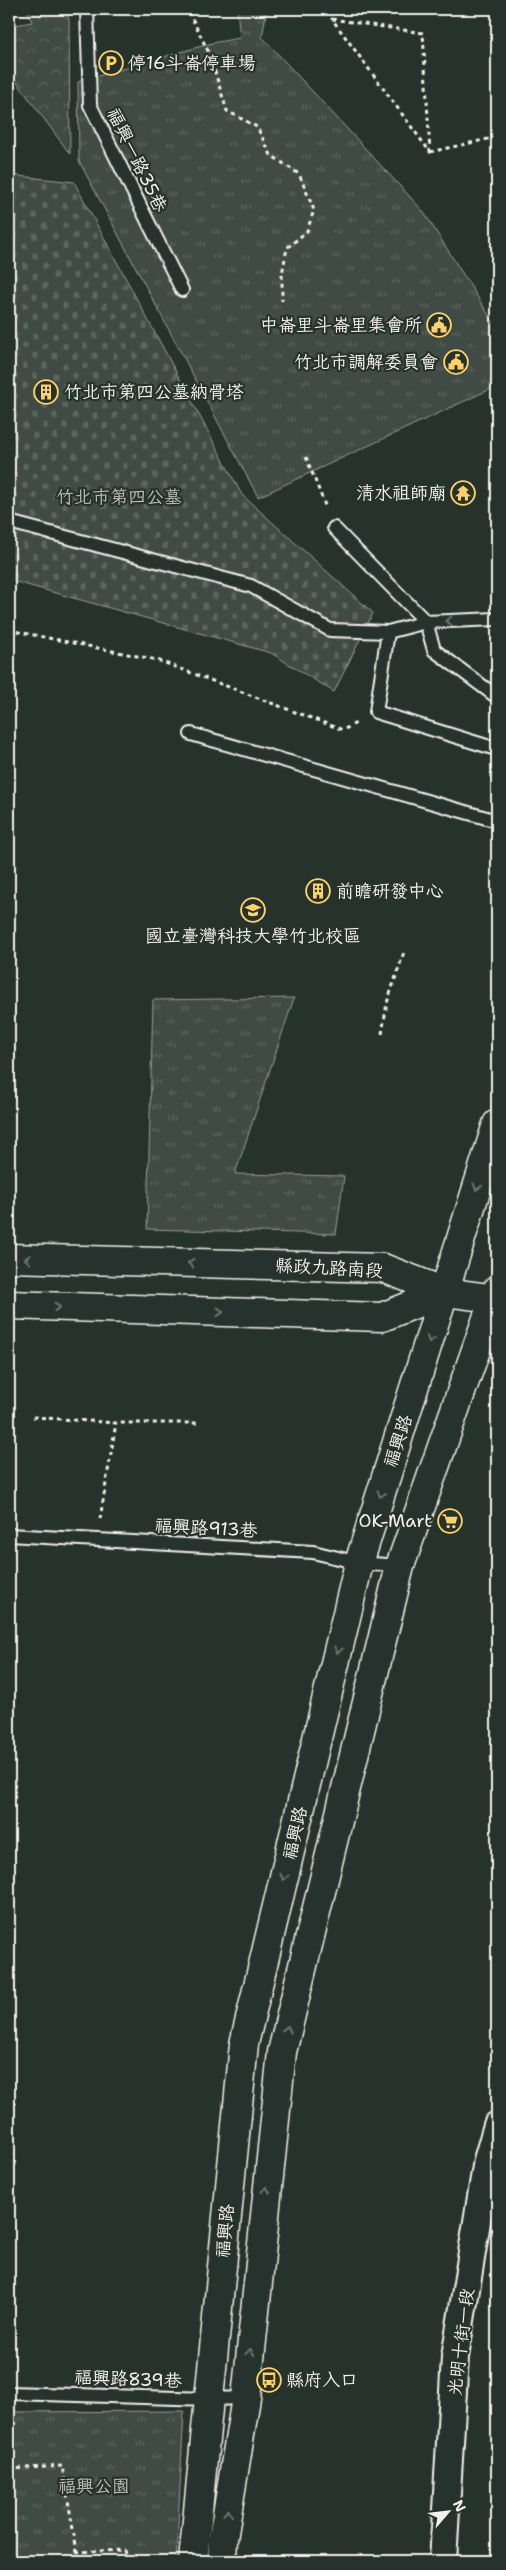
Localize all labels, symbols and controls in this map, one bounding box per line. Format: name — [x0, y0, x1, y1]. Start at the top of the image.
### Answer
parking icon: 停16斗崙停車場 — [98, 50, 124, 76]
place label: 停16斗崙停車場 — [128, 51, 256, 75]
street label: 福興一路35巷 — [101, 104, 173, 216]
public building icon: 中崙里斗崙里集會所 — [426, 312, 452, 338]
place label: 中崙里斗崙里集會所 — [260, 313, 422, 337]
public building icon: 竹北市調解委員會 — [443, 349, 469, 375]
place label: 竹北市調解委員會 — [294, 350, 438, 374]
building icon: 竹北市第四公墓納骨塔 — [33, 379, 59, 405]
place label: 竹北市第四公墓納骨塔 — [64, 380, 244, 404]
temple icon: 清水祖師廟 — [450, 480, 476, 506]
place label: 清水祖師廟 — [356, 481, 446, 505]
park label: 竹北市第四公墓 — [56, 485, 182, 509]
one-way arrow — [444, 616, 452, 626]
building icon: 前瞻研發中心 — [305, 878, 331, 904]
place label: 前瞻研發中心 — [336, 879, 444, 903]
school or university icon: 國立臺灣科技大學竹北校區 — [240, 897, 266, 923]
place label: 國立臺灣科技大學竹北校區 — [145, 924, 361, 948]
one-way arrow — [473, 1183, 483, 1191]
one-way arrow — [24, 1253, 32, 1264]
street label: 縣政九路南段 — [274, 1253, 384, 1283]
one-way arrow — [186, 1258, 194, 1268]
one-way arrow — [54, 1302, 62, 1312]
one-way arrow — [216, 1307, 224, 1317]
one-way arrow — [426, 1334, 436, 1342]
street label: 福興路 — [378, 1412, 418, 1470]
one-way arrow — [377, 1489, 387, 1497]
supermarket icon: OK-Mart — [437, 1508, 463, 1534]
place label: OK-Mart — [358, 1509, 432, 1533]
street label: 福興路913巷 — [154, 1513, 258, 1543]
one-way arrow — [333, 1646, 344, 1655]
street label: 福興路 — [277, 1804, 313, 1862]
one-way arrow — [279, 1872, 290, 1881]
one-way arrow — [281, 2025, 292, 2034]
one-way arrow — [260, 2186, 271, 2194]
street label: 福興路 — [211, 2203, 239, 2259]
street label: 光明十街一段 — [443, 2287, 479, 2397]
one-way arrow — [244, 2348, 255, 2356]
street label: 福興路839巷 — [74, 2365, 182, 2393]
bus stop icon: 縣府入口 — [256, 2367, 282, 2393]
place label: 縣府入口 — [286, 2368, 358, 2392]
park label: 福興公園 — [58, 2474, 130, 2498]
north arrow — [424, 2488, 474, 2538]
text: N — [449, 2497, 470, 2515]
one-way arrow — [222, 2509, 232, 2517]

